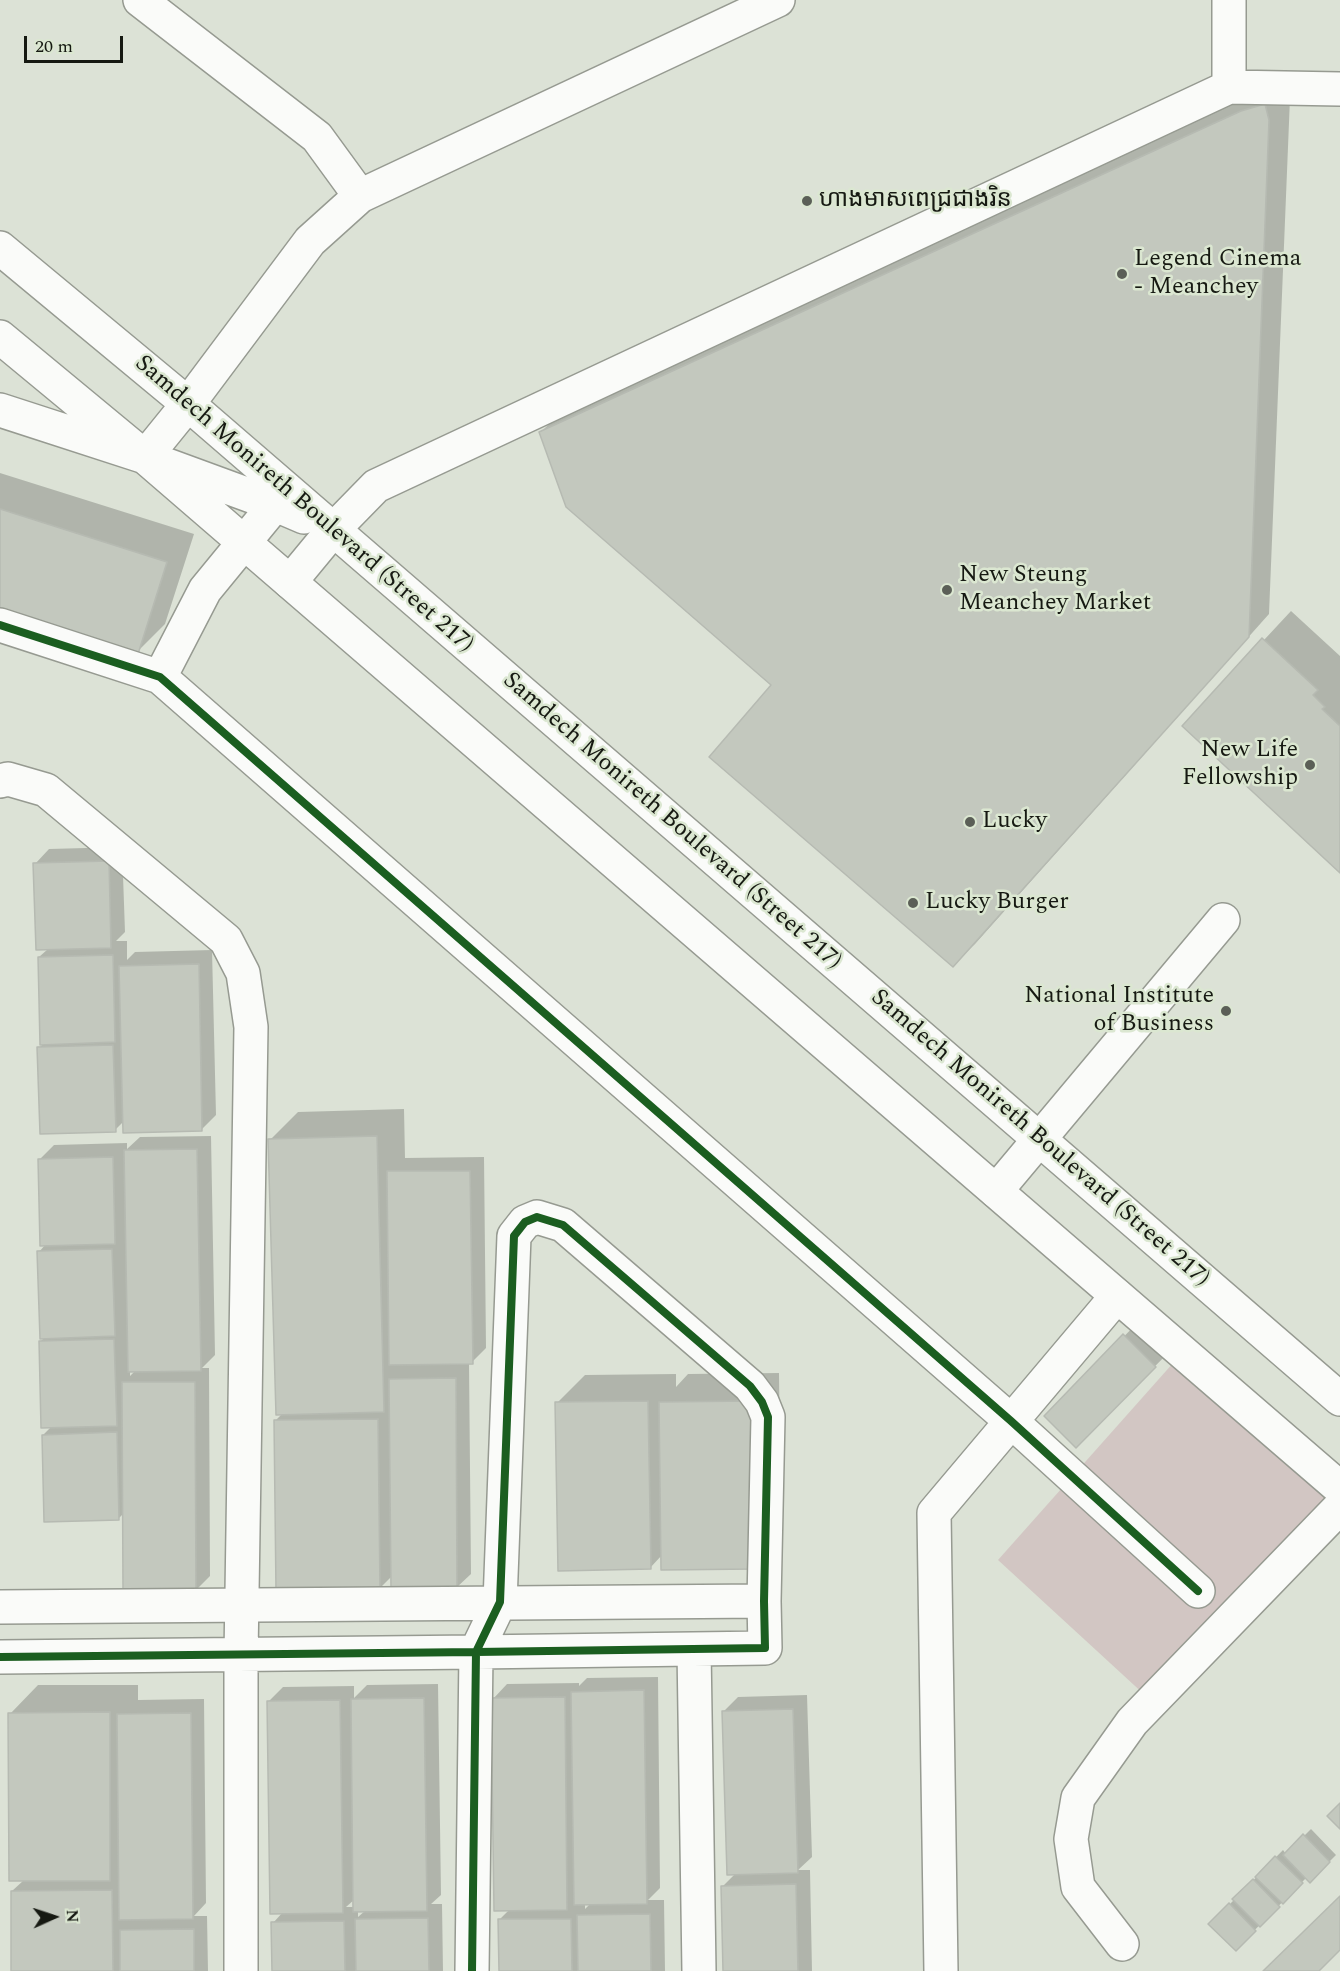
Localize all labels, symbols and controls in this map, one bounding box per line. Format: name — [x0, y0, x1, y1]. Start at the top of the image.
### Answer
scale bar — [27, 24, 126, 62]
text: 20 m — [35, 33, 73, 60]
place label: ហាងមាសពេជ្រជាងរិន — [819, 187, 1012, 215]
marker: ហាងមាសពេជ្រជាងរិន — [800, 194, 814, 208]
place label: Legend Cinema - Meanchey — [1134, 246, 1301, 302]
marker: Legend Cinema - Meanchey — [1115, 267, 1129, 281]
street label: Samdech Monireth Boulevard (Street 217) — [128, 350, 478, 660]
place label: New Steung Meanchey Market — [959, 562, 1151, 618]
marker: New Steung Meanchey Market — [940, 583, 954, 597]
street label: Samdech Monireth Boulevard (Street 217) — [496, 667, 846, 977]
place label: New Life Fellowship — [1182, 737, 1298, 793]
marker: New Life Fellowship — [1303, 758, 1317, 772]
place label: Lucky — [982, 808, 1047, 836]
marker: Lucky — [963, 815, 977, 829]
place label: Lucky Burger — [925, 889, 1069, 917]
marker: Lucky Burger — [906, 896, 920, 910]
place label: National Institute of Business — [1024, 983, 1214, 1039]
street label: Samdech Monireth Boulevard (Street 217) — [864, 984, 1214, 1294]
marker: National Institute of Business — [1219, 1004, 1233, 1018]
north arrow — [24, 1887, 84, 1947]
text: N — [60, 1909, 84, 1923]

